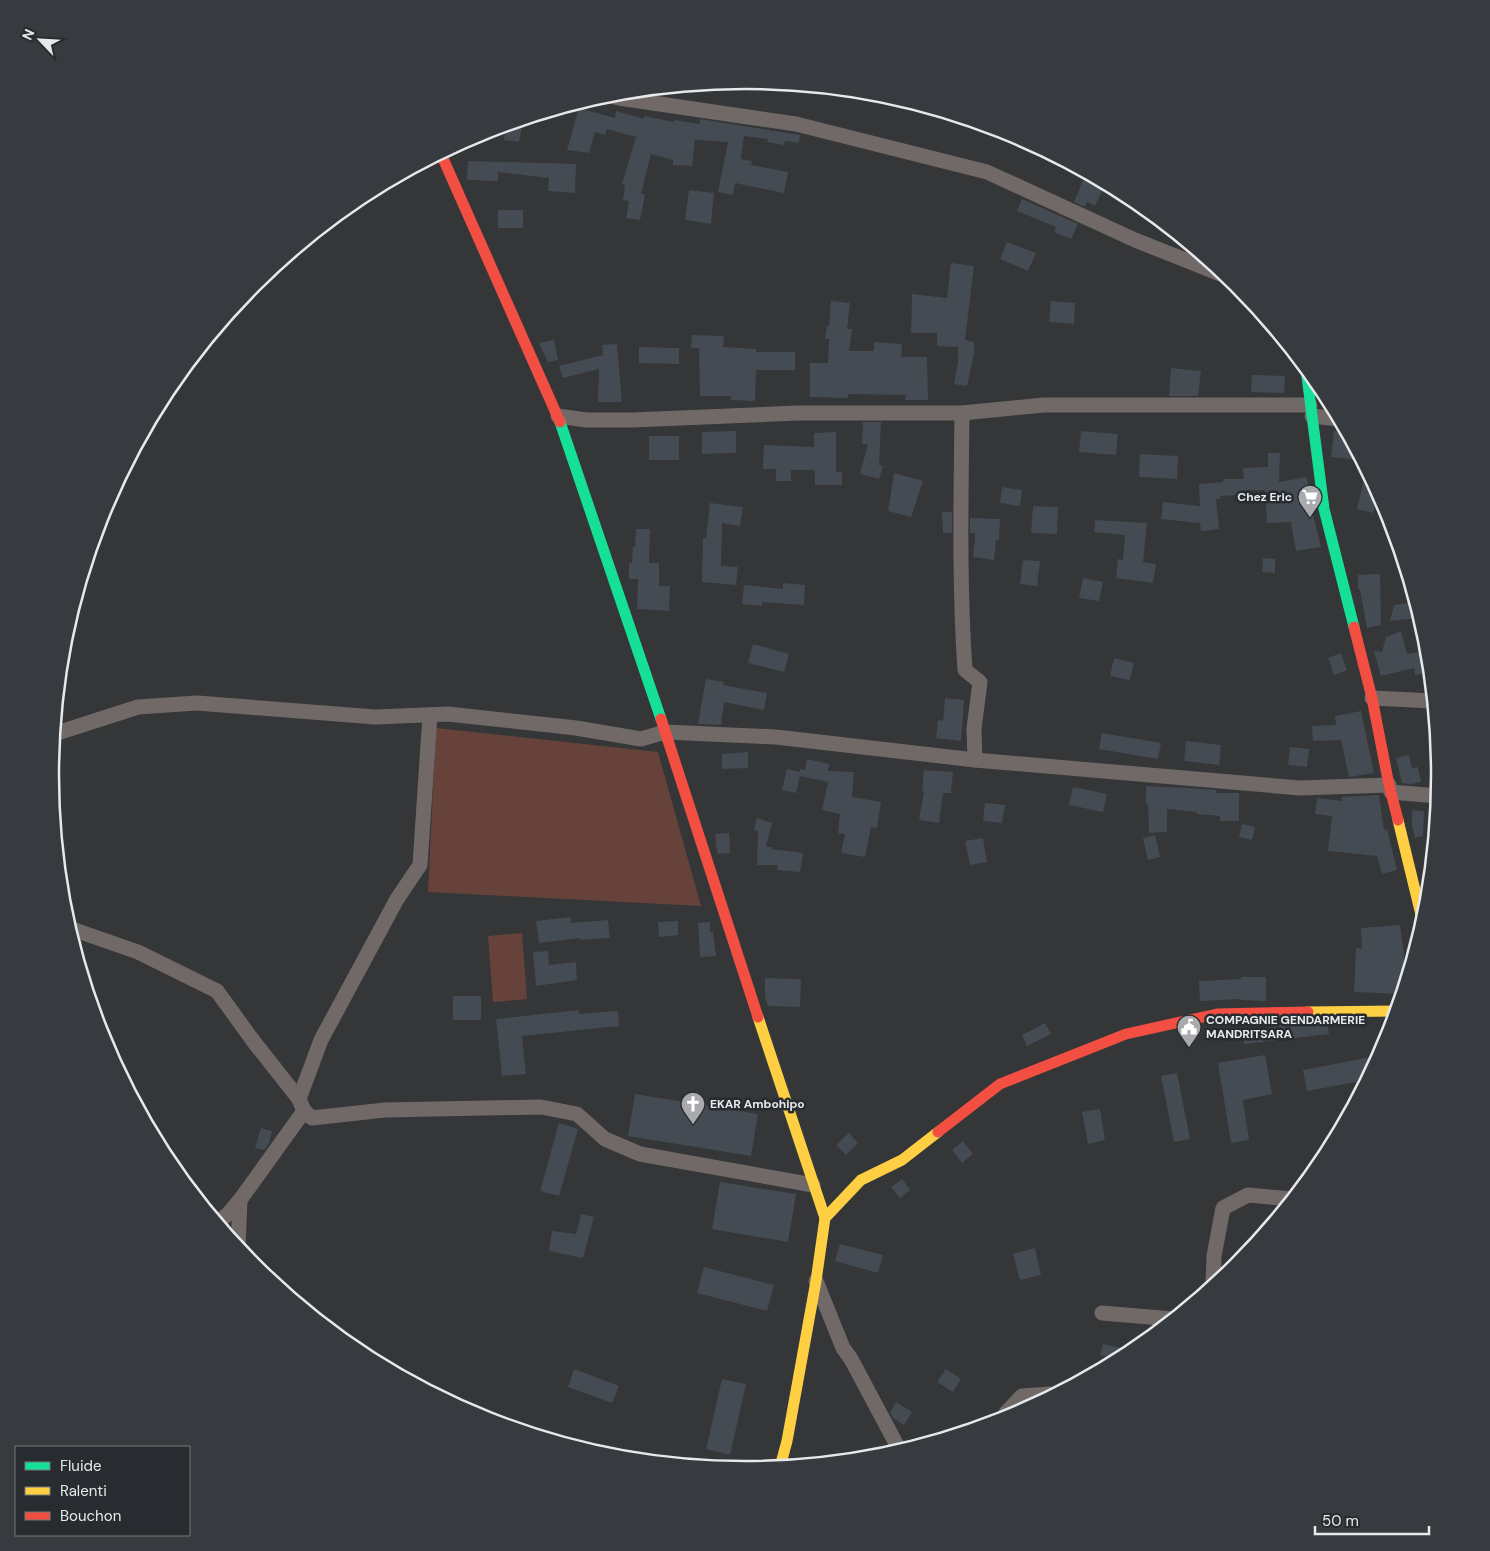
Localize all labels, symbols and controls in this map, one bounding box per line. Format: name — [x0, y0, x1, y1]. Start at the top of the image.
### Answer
north arrow — [15, 15, 65, 65]
text: N — [18, 26, 39, 43]
supermarket icon: Chez Eric — [1297, 484, 1323, 518]
place label: Chez Eric — [1237, 489, 1292, 505]
place label: COMPAGNIE GENDARMERIE MANDRITSARA — [1206, 1012, 1365, 1042]
public building icon: COMPAGNIE GENDARMERIE MANDRITSARA — [1176, 1014, 1202, 1048]
church icon: EKAR Ambohipo — [680, 1091, 706, 1125]
place label: EKAR Ambohipo — [710, 1096, 805, 1112]
legend — [15, 1446, 190, 1536]
text: Fluide — [60, 1456, 102, 1476]
text: Ralenti — [60, 1481, 107, 1501]
scale bar — [1315, 1504, 1429, 1536]
text: Bouchon — [60, 1506, 121, 1526]
text: 50 m — [1322, 1511, 1359, 1531]

